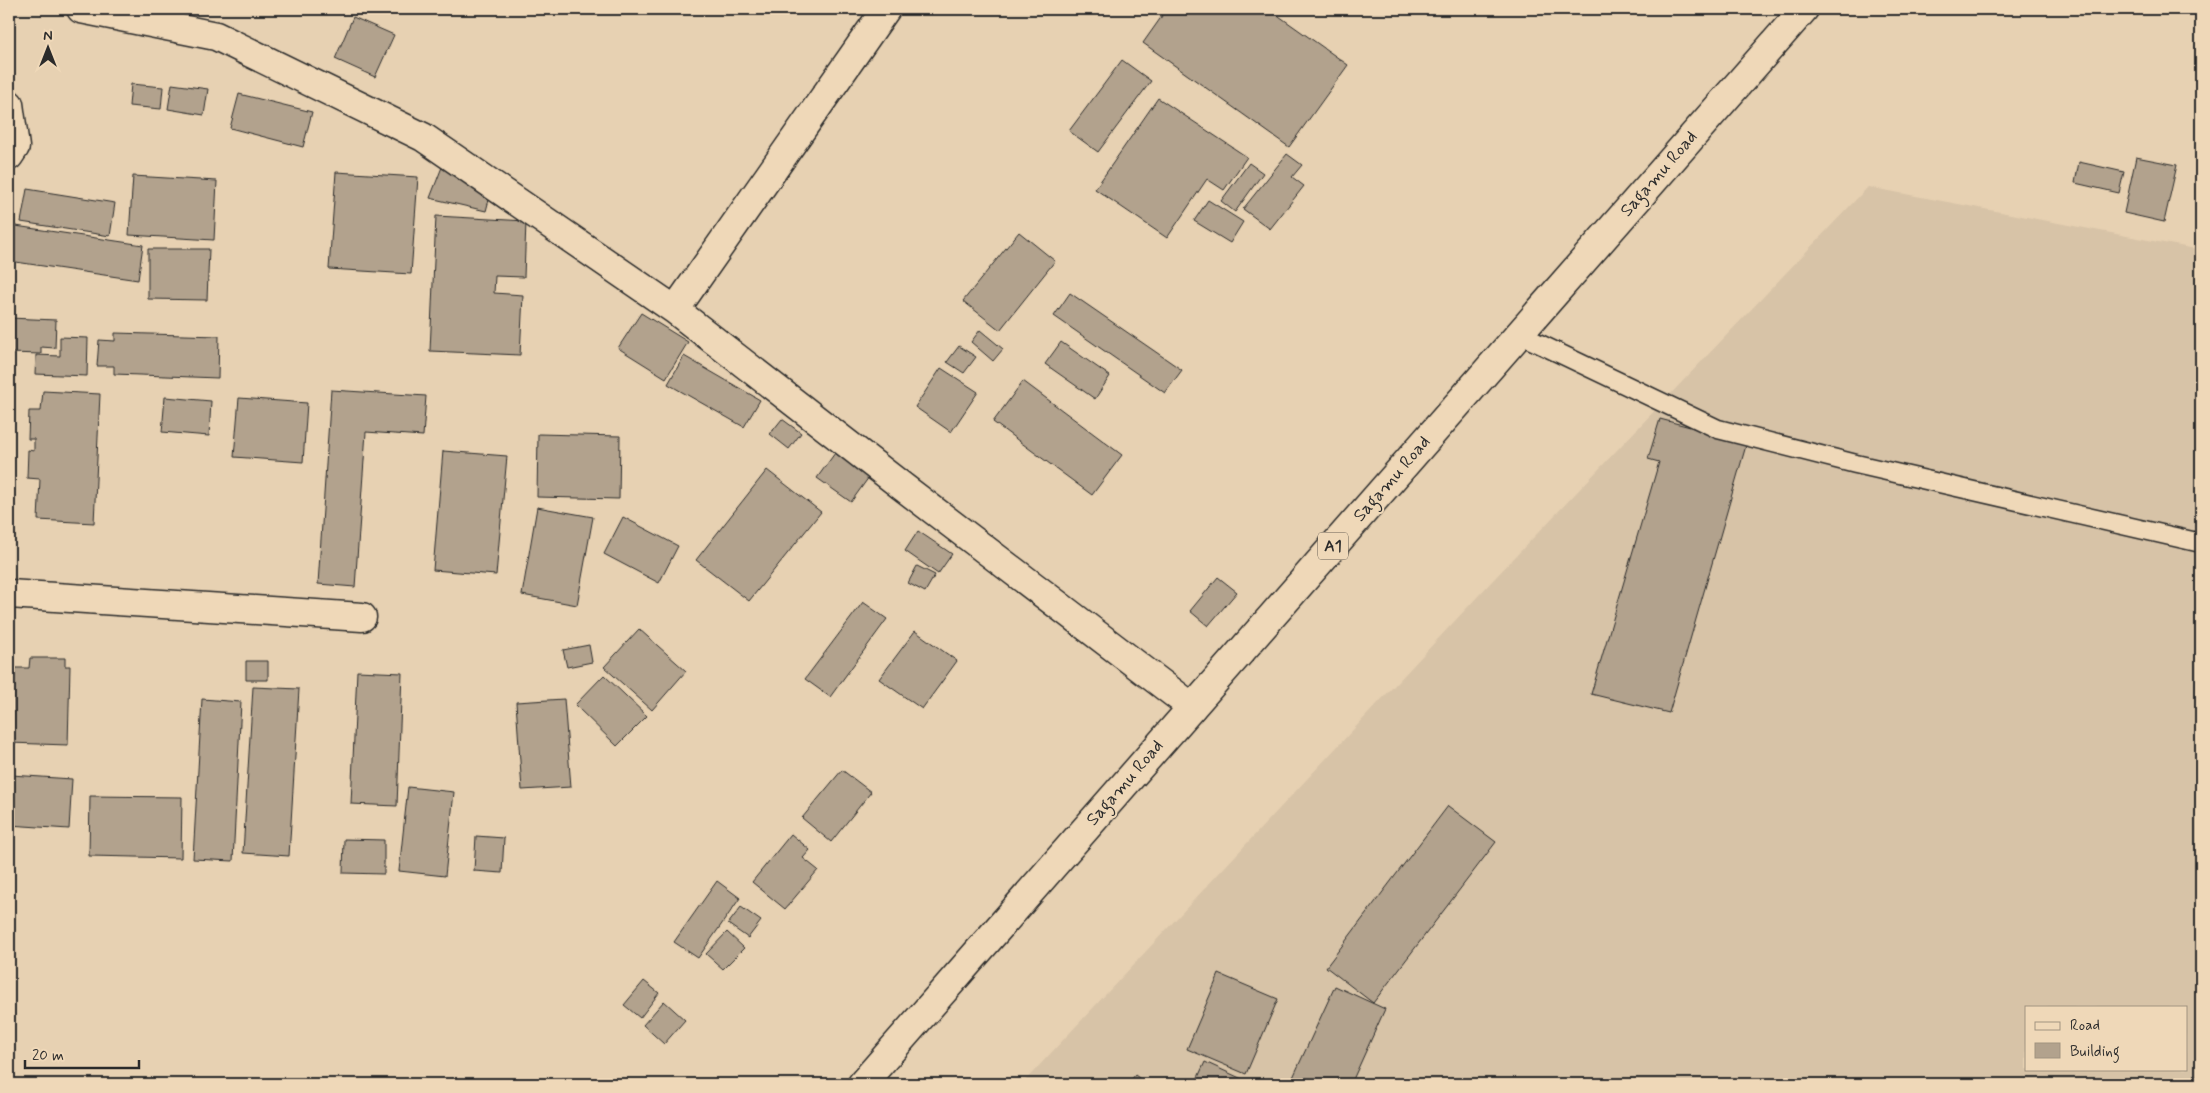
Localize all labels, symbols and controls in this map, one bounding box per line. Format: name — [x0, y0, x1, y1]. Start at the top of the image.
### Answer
north arrow — [22, 22, 72, 72]
text: N — [43, 27, 53, 45]
street label: Sagamu Road — [1615, 126, 1705, 223]
street label: Sagamu Road — [1348, 431, 1438, 528]
road number: A1 — [1318, 532, 1348, 560]
street label: Sagamu Road — [1081, 735, 1171, 832]
legend — [2025, 1006, 2188, 1070]
text: Road — [2070, 1016, 2100, 1036]
scale bar — [25, 1038, 139, 1070]
text: Building — [2070, 1042, 2120, 1063]
text: 20 m — [32, 1046, 64, 1066]

